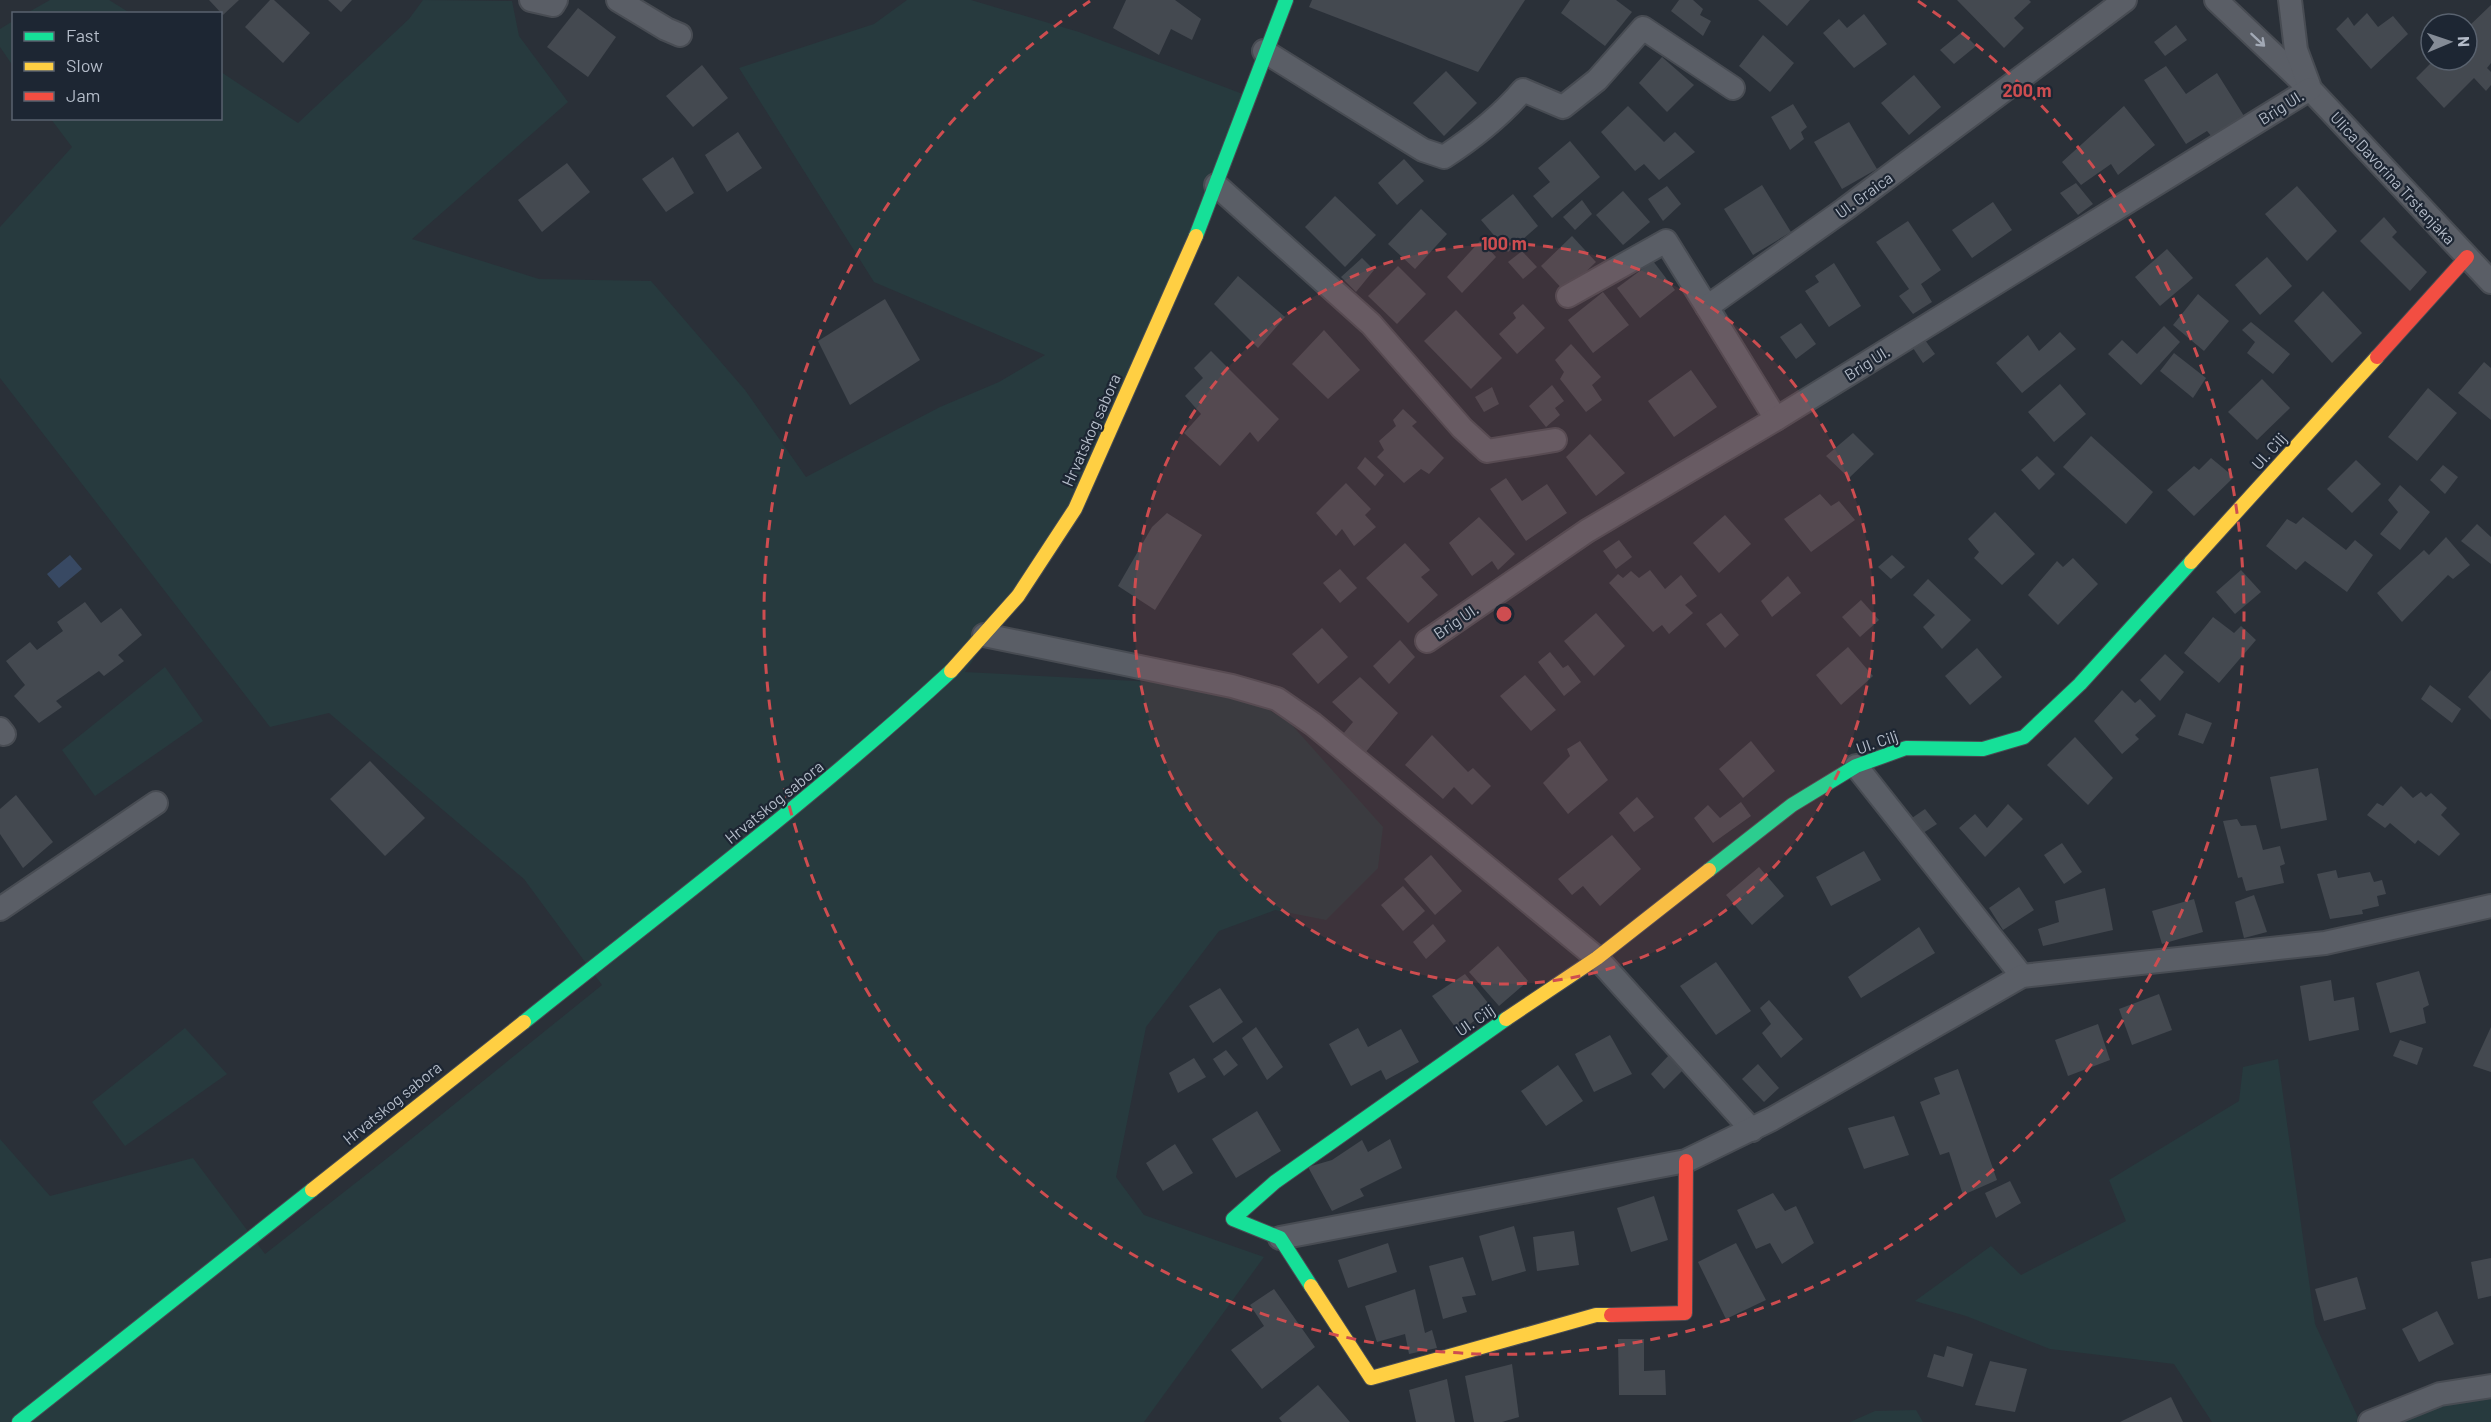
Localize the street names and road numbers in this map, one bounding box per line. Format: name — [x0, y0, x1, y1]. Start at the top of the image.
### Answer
street label: Brig Ul. — [2254, 85, 2307, 128]
street label: Ulica Davorina Trstenjaka — [2327, 107, 2460, 248]
street label: Ul. Graica — [1831, 167, 1896, 222]
street label: Brig Ul. — [1840, 341, 1893, 384]
street label: Hrvatskog sabora — [1057, 371, 1124, 489]
street label: Ul. Cilj — [2247, 428, 2290, 473]
street label: Brig Ul. — [1430, 599, 1482, 642]
street label: Ul. Cilj — [1853, 726, 1900, 758]
street label: Hrvatskog sabora — [721, 756, 827, 847]
street label: Ul. Cilj — [1452, 1000, 1498, 1040]
street label: Hrvatskog sabora — [339, 1057, 445, 1148]

